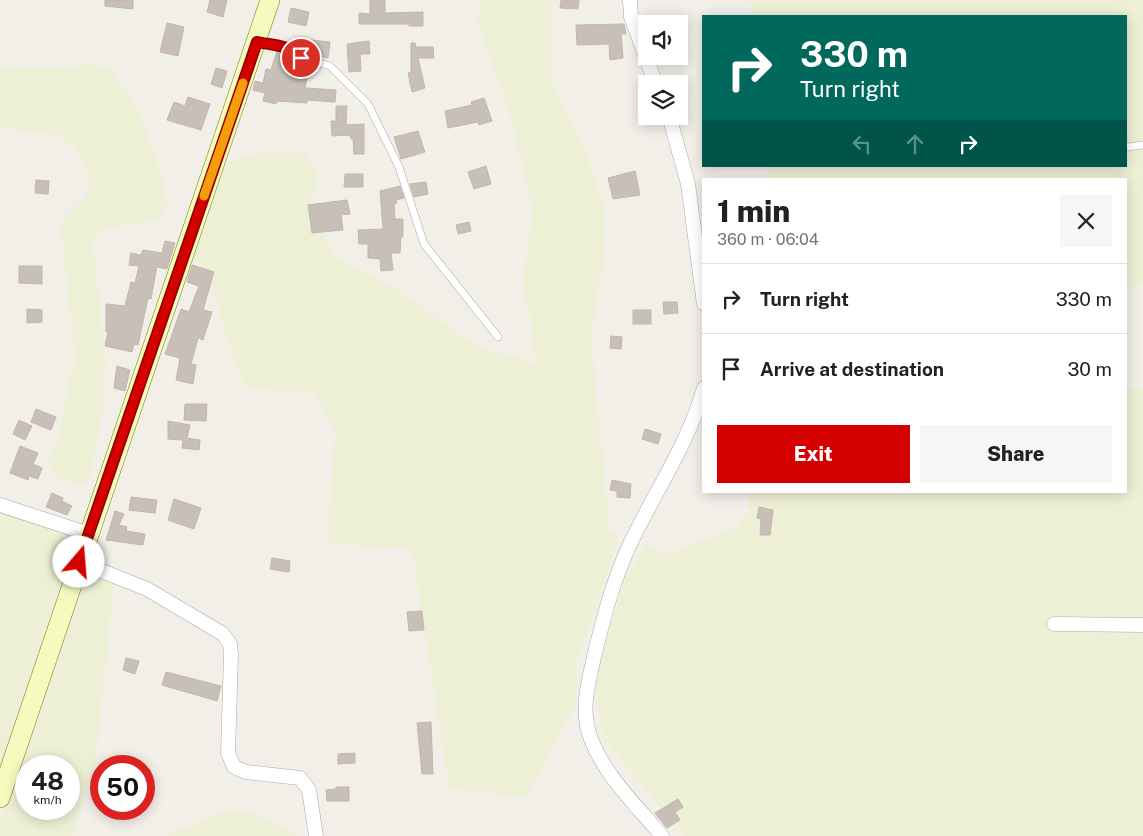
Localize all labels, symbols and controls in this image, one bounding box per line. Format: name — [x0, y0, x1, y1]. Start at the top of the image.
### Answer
map controls — [638, 15, 688, 125]
button: sound — [638, 15, 688, 65]
text: 330 m — [800, 34, 908, 75]
icon: right — [717, 35, 782, 100]
pin — [280, 37, 322, 79]
icon: arrive — [287, 44, 315, 72]
button: layers — [638, 75, 688, 125]
text: Turn right — [800, 76, 900, 102]
icon: left — [848, 130, 876, 158]
icon: ahead — [901, 130, 929, 158]
icon: right — [954, 130, 982, 158]
text: 1 min — [717, 193, 790, 229]
button: close — [1060, 195, 1112, 247]
text: 360 m · 06:04 — [717, 230, 819, 249]
icon: right — [717, 285, 745, 313]
text: Turn right — [760, 288, 849, 310]
text: 330 m — [1056, 288, 1112, 310]
icon: arrive — [717, 355, 745, 383]
text: Arrive at destination — [760, 358, 944, 380]
text: 30 m — [1067, 358, 1112, 380]
button: Exit — [717, 425, 910, 483]
button: Share — [920, 425, 1112, 483]
position arrow — [52, 535, 104, 587]
speed limit sign: 50 — [90, 755, 155, 820]
text: 48 — [31, 766, 64, 796]
text: km/h — [33, 793, 62, 807]

